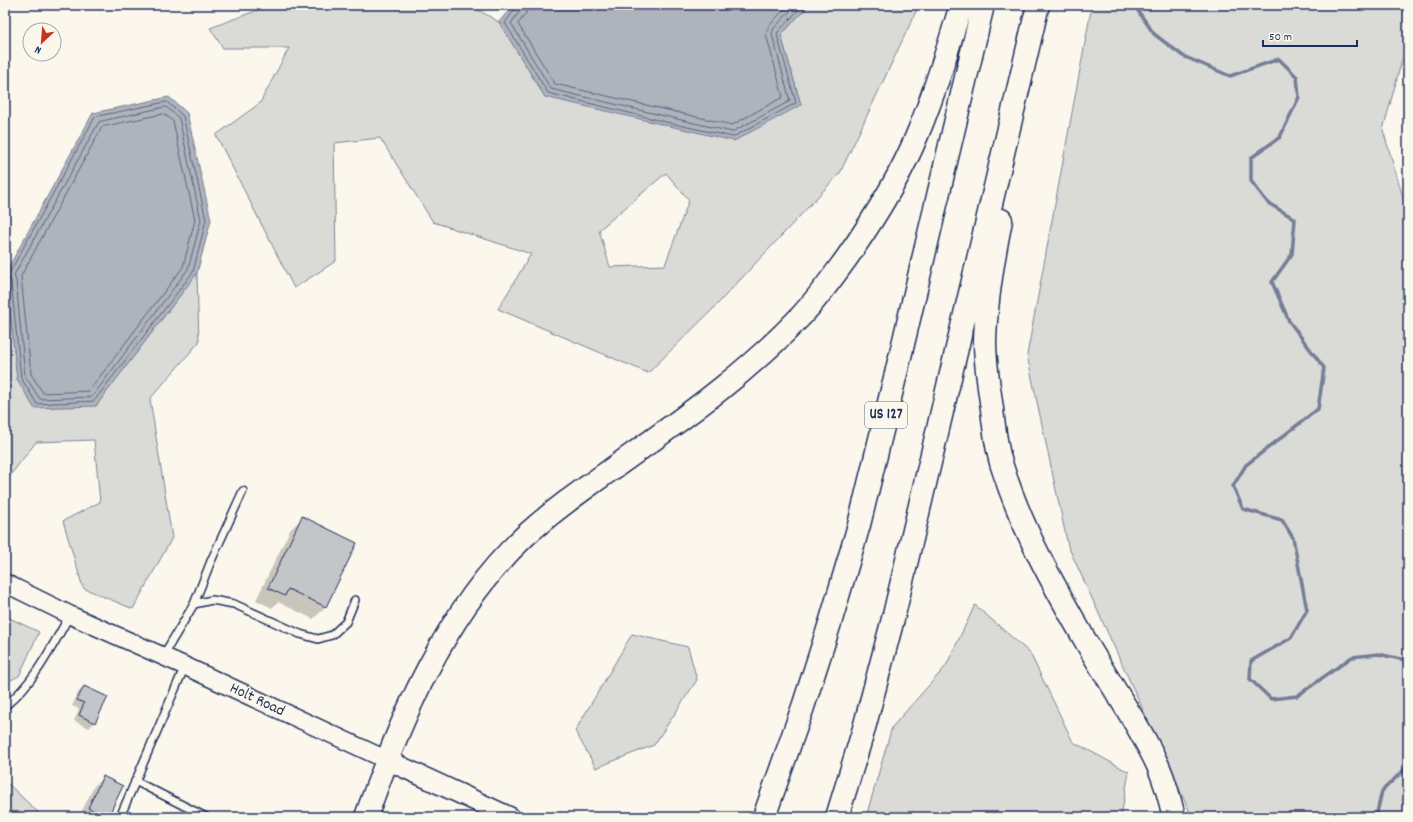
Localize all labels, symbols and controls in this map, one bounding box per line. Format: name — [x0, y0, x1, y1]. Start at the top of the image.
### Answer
north arrow — [22, 22, 62, 62]
scale bar — [1263, 22, 1357, 48]
text: 50 m — [1269, 29, 1292, 46]
text: N — [32, 41, 44, 58]
road number: US 127 — [865, 402, 907, 428]
street label: Holt Road — [226, 677, 288, 723]

